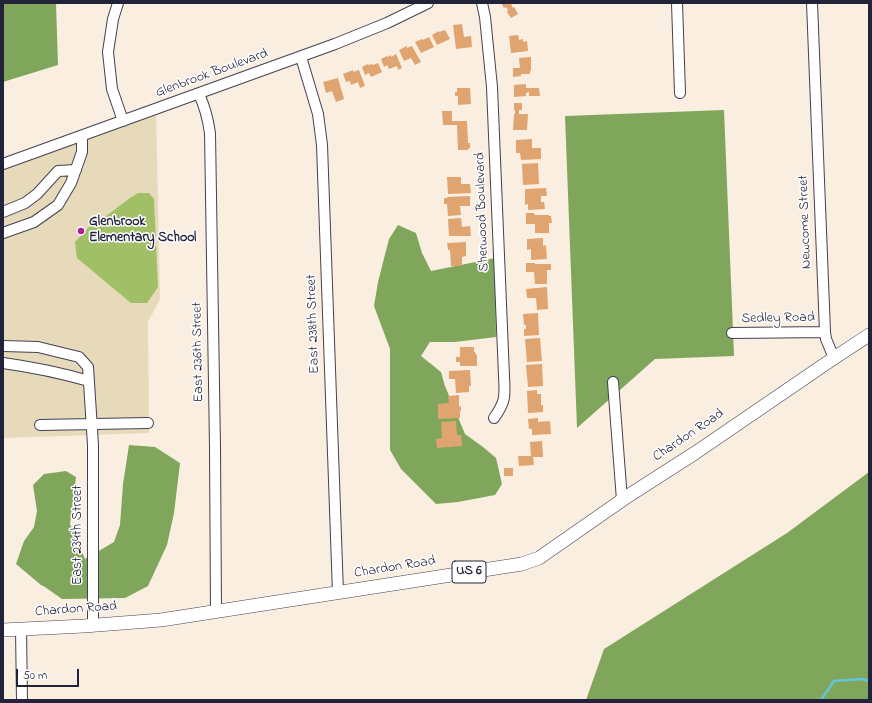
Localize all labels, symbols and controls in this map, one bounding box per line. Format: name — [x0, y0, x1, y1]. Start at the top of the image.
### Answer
street label: Glenbrook Boulevard — [154, 46, 270, 102]
street label: Sherwood Boulevard — [473, 152, 493, 272]
street label: Newcome Street — [796, 175, 816, 269]
place label: Glenbrook Elementary School — [89, 215, 196, 248]
marker: Glenbrook Elementary School — [76, 226, 86, 236]
street label: East 238th Street — [304, 274, 324, 374]
street label: East 236th Street — [190, 302, 208, 402]
street label: Sedley Road — [741, 310, 815, 328]
street label: Chardon Road — [650, 406, 728, 466]
street label: East 234th Street — [71, 485, 87, 585]
street label: Chardon Road — [353, 553, 437, 583]
road number: US 6 — [452, 561, 486, 583]
street label: Chardon Road — [34, 599, 118, 621]
scale bar — [18, 661, 81, 687]
text: 50 m — [23, 667, 47, 685]

